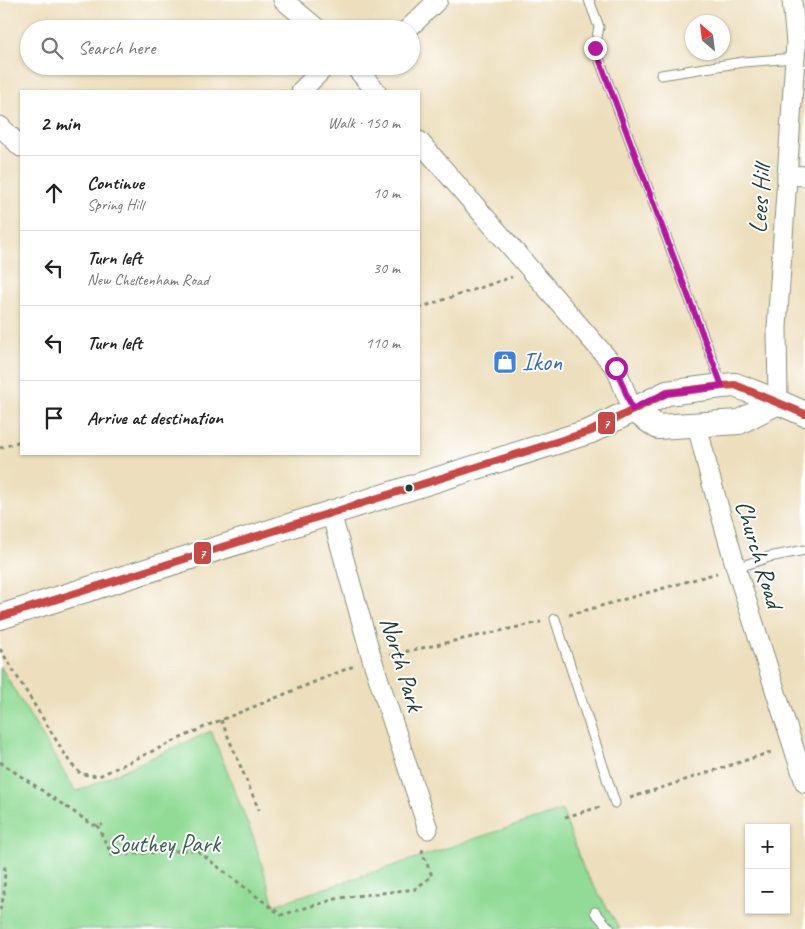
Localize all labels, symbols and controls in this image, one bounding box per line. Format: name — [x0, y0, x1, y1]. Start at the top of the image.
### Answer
north arrow — [685, 15, 730, 60]
search box — [20, 20, 420, 75]
icon: search — [38, 34, 66, 62]
text: Search here — [78, 36, 155, 60]
route end — [584, 37, 607, 60]
text: 2 min — [40, 110, 80, 136]
text: Walk · 150 m — [328, 113, 400, 133]
street label: Lees Hill — [742, 159, 779, 234]
text: Continue — [87, 171, 144, 195]
icon: ahead — [40, 179, 68, 207]
text: 10 m — [373, 183, 400, 203]
text: Spring Hill — [87, 195, 144, 215]
text: Turn left — [87, 246, 142, 270]
icon: left — [40, 254, 68, 282]
text: 30 m — [373, 258, 400, 278]
text: New Cheltenham Road — [87, 270, 209, 290]
icon: left — [40, 329, 68, 357]
text: Turn left — [87, 331, 142, 355]
text: 110 m — [366, 333, 400, 353]
place label: Ikon — [522, 346, 563, 378]
shop icon: Ikon — [492, 349, 518, 375]
route start — [605, 357, 628, 380]
icon: arrive — [40, 404, 68, 432]
text: Arrive at destination — [87, 406, 223, 430]
line badge: 7 — [597, 411, 616, 435]
text: 7 — [603, 415, 611, 432]
unlabelled marker — [404, 483, 414, 493]
street label: Church Road — [728, 496, 792, 616]
line badge: 7 — [193, 541, 212, 565]
text: 7 — [199, 545, 207, 562]
street label: North Park — [373, 613, 432, 717]
map controls — [745, 824, 790, 914]
button: + — [745, 824, 790, 869]
park label: Southey Park — [108, 828, 222, 860]
button: − — [745, 869, 790, 914]

